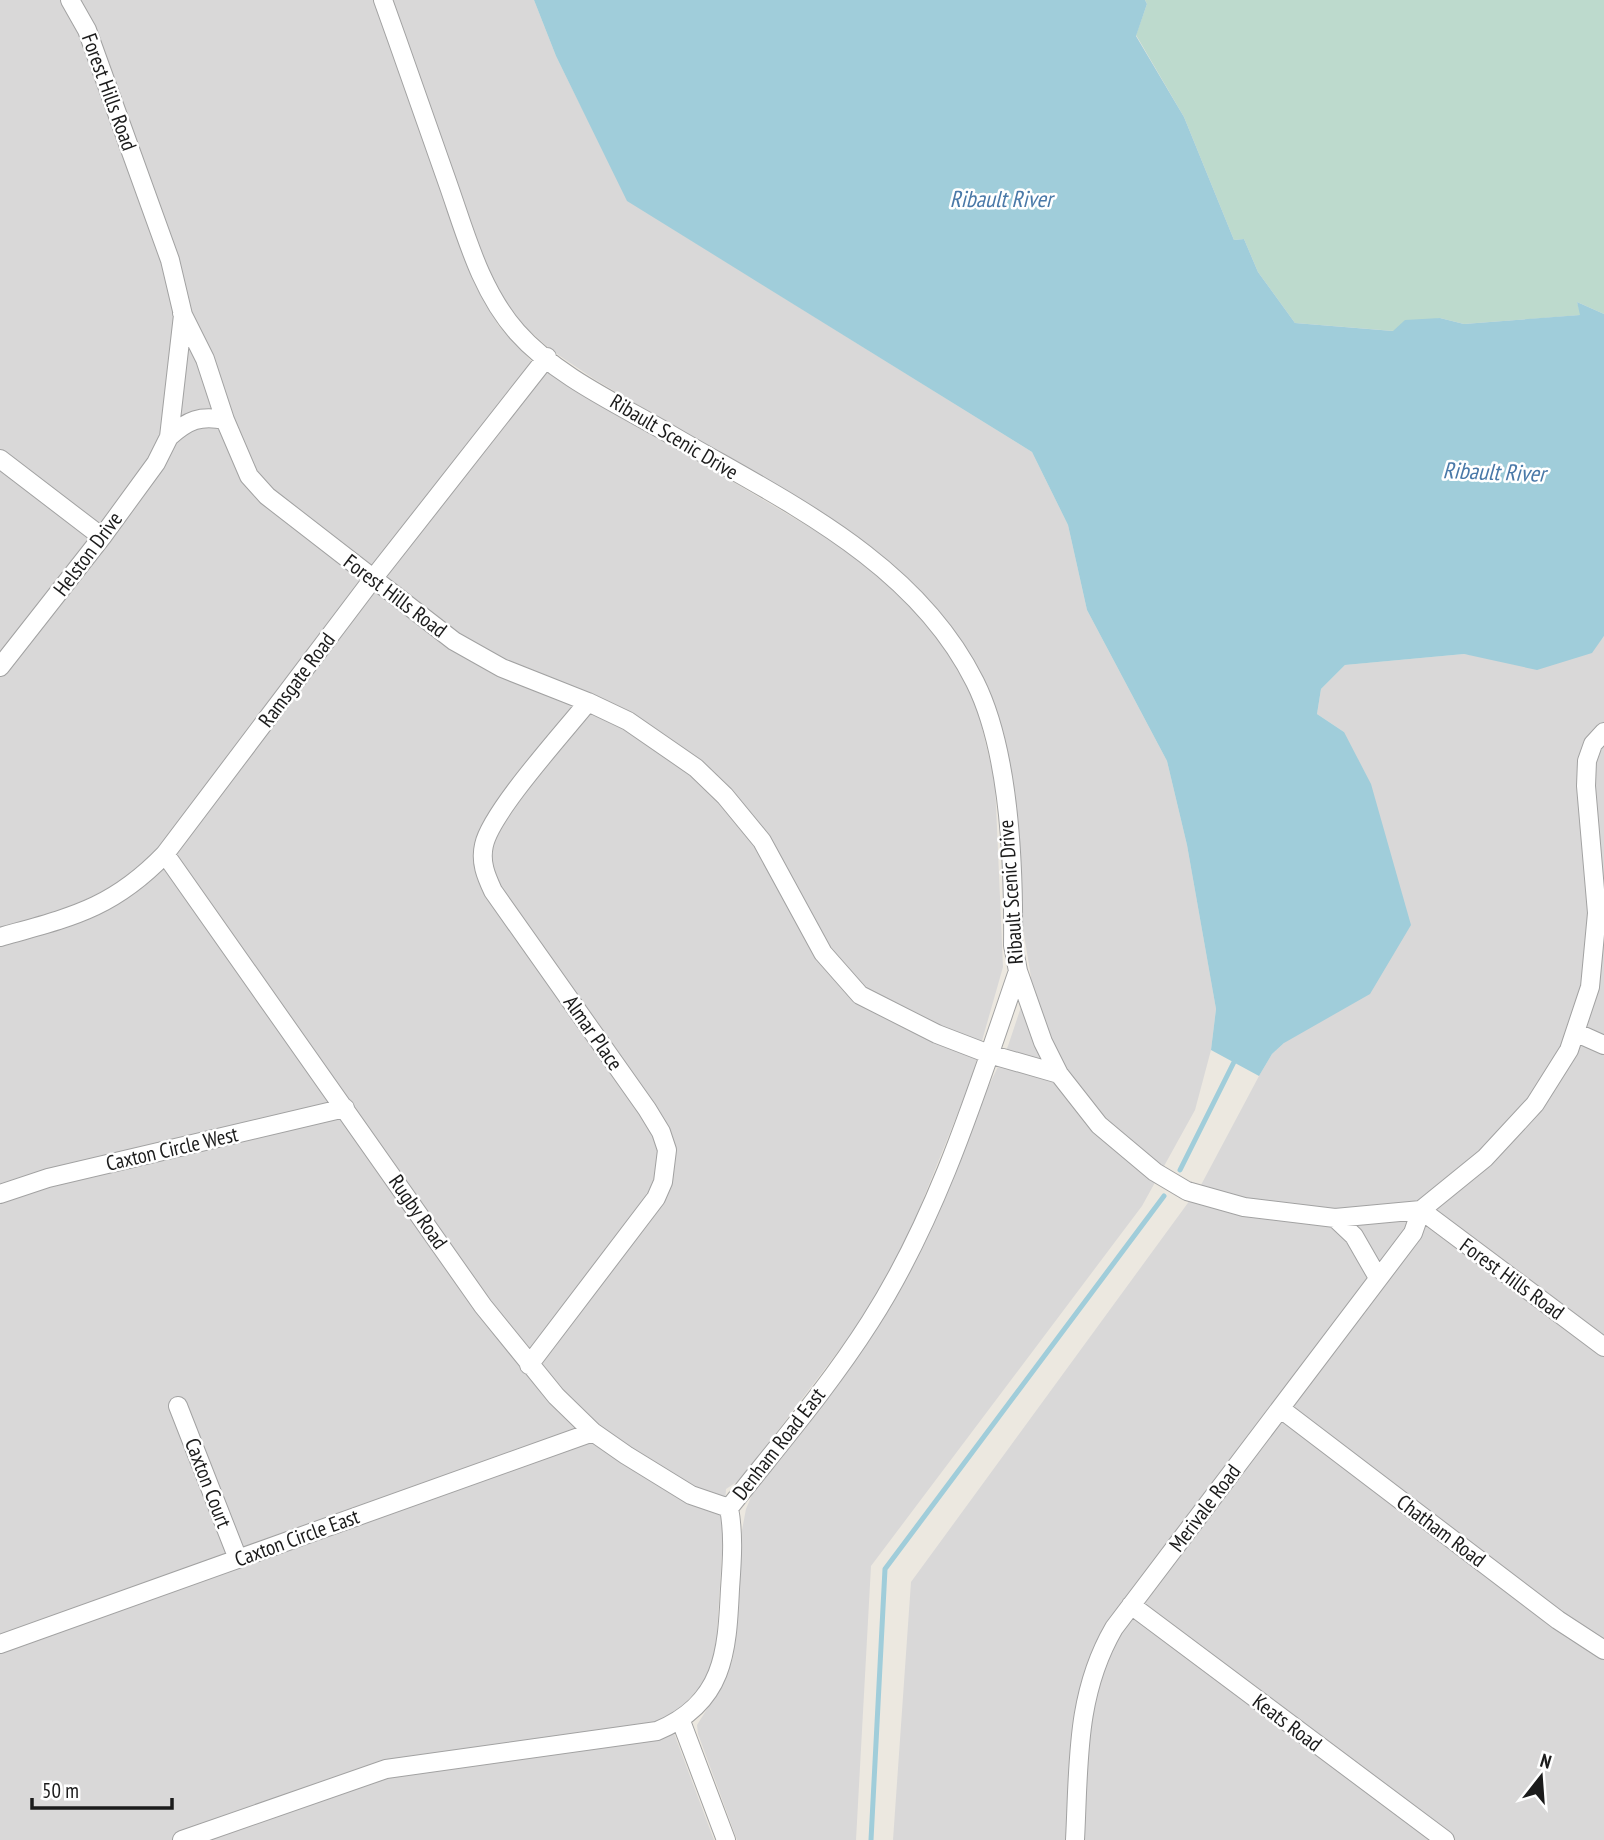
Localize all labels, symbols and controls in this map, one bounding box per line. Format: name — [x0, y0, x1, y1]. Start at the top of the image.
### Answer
street label: Forest Hills Road — [76, 30, 143, 154]
water label: Ribault River — [950, 184, 1056, 213]
street label: Ribault Scenic Drive — [605, 388, 743, 485]
water label: Ribault River — [1442, 455, 1549, 488]
street label: Helston Drive — [47, 506, 128, 601]
street label: Forest Hills Road — [338, 548, 452, 643]
street label: Ramsgate Road — [252, 627, 341, 732]
street label: Ribault Scenic Drive — [992, 819, 1029, 965]
street label: Almar Place — [558, 990, 629, 1076]
street label: Caxton Circle West — [103, 1120, 241, 1177]
street label: Rugby Road — [383, 1169, 454, 1254]
street label: Forest Hills Road — [1455, 1232, 1570, 1326]
street label: Denham Road East — [726, 1382, 831, 1505]
street label: Caxton Court — [179, 1434, 238, 1532]
street label: Merivale Road — [1163, 1459, 1246, 1557]
street label: Chatham Road — [1391, 1488, 1491, 1573]
street label: Caxton Circle East — [231, 1502, 363, 1573]
street label: Keats Road — [1247, 1688, 1327, 1757]
north arrow — [1506, 1742, 1576, 1812]
text: N — [1538, 1748, 1554, 1774]
scale bar — [32, 1766, 172, 1810]
text: 50 m — [42, 1777, 79, 1804]

